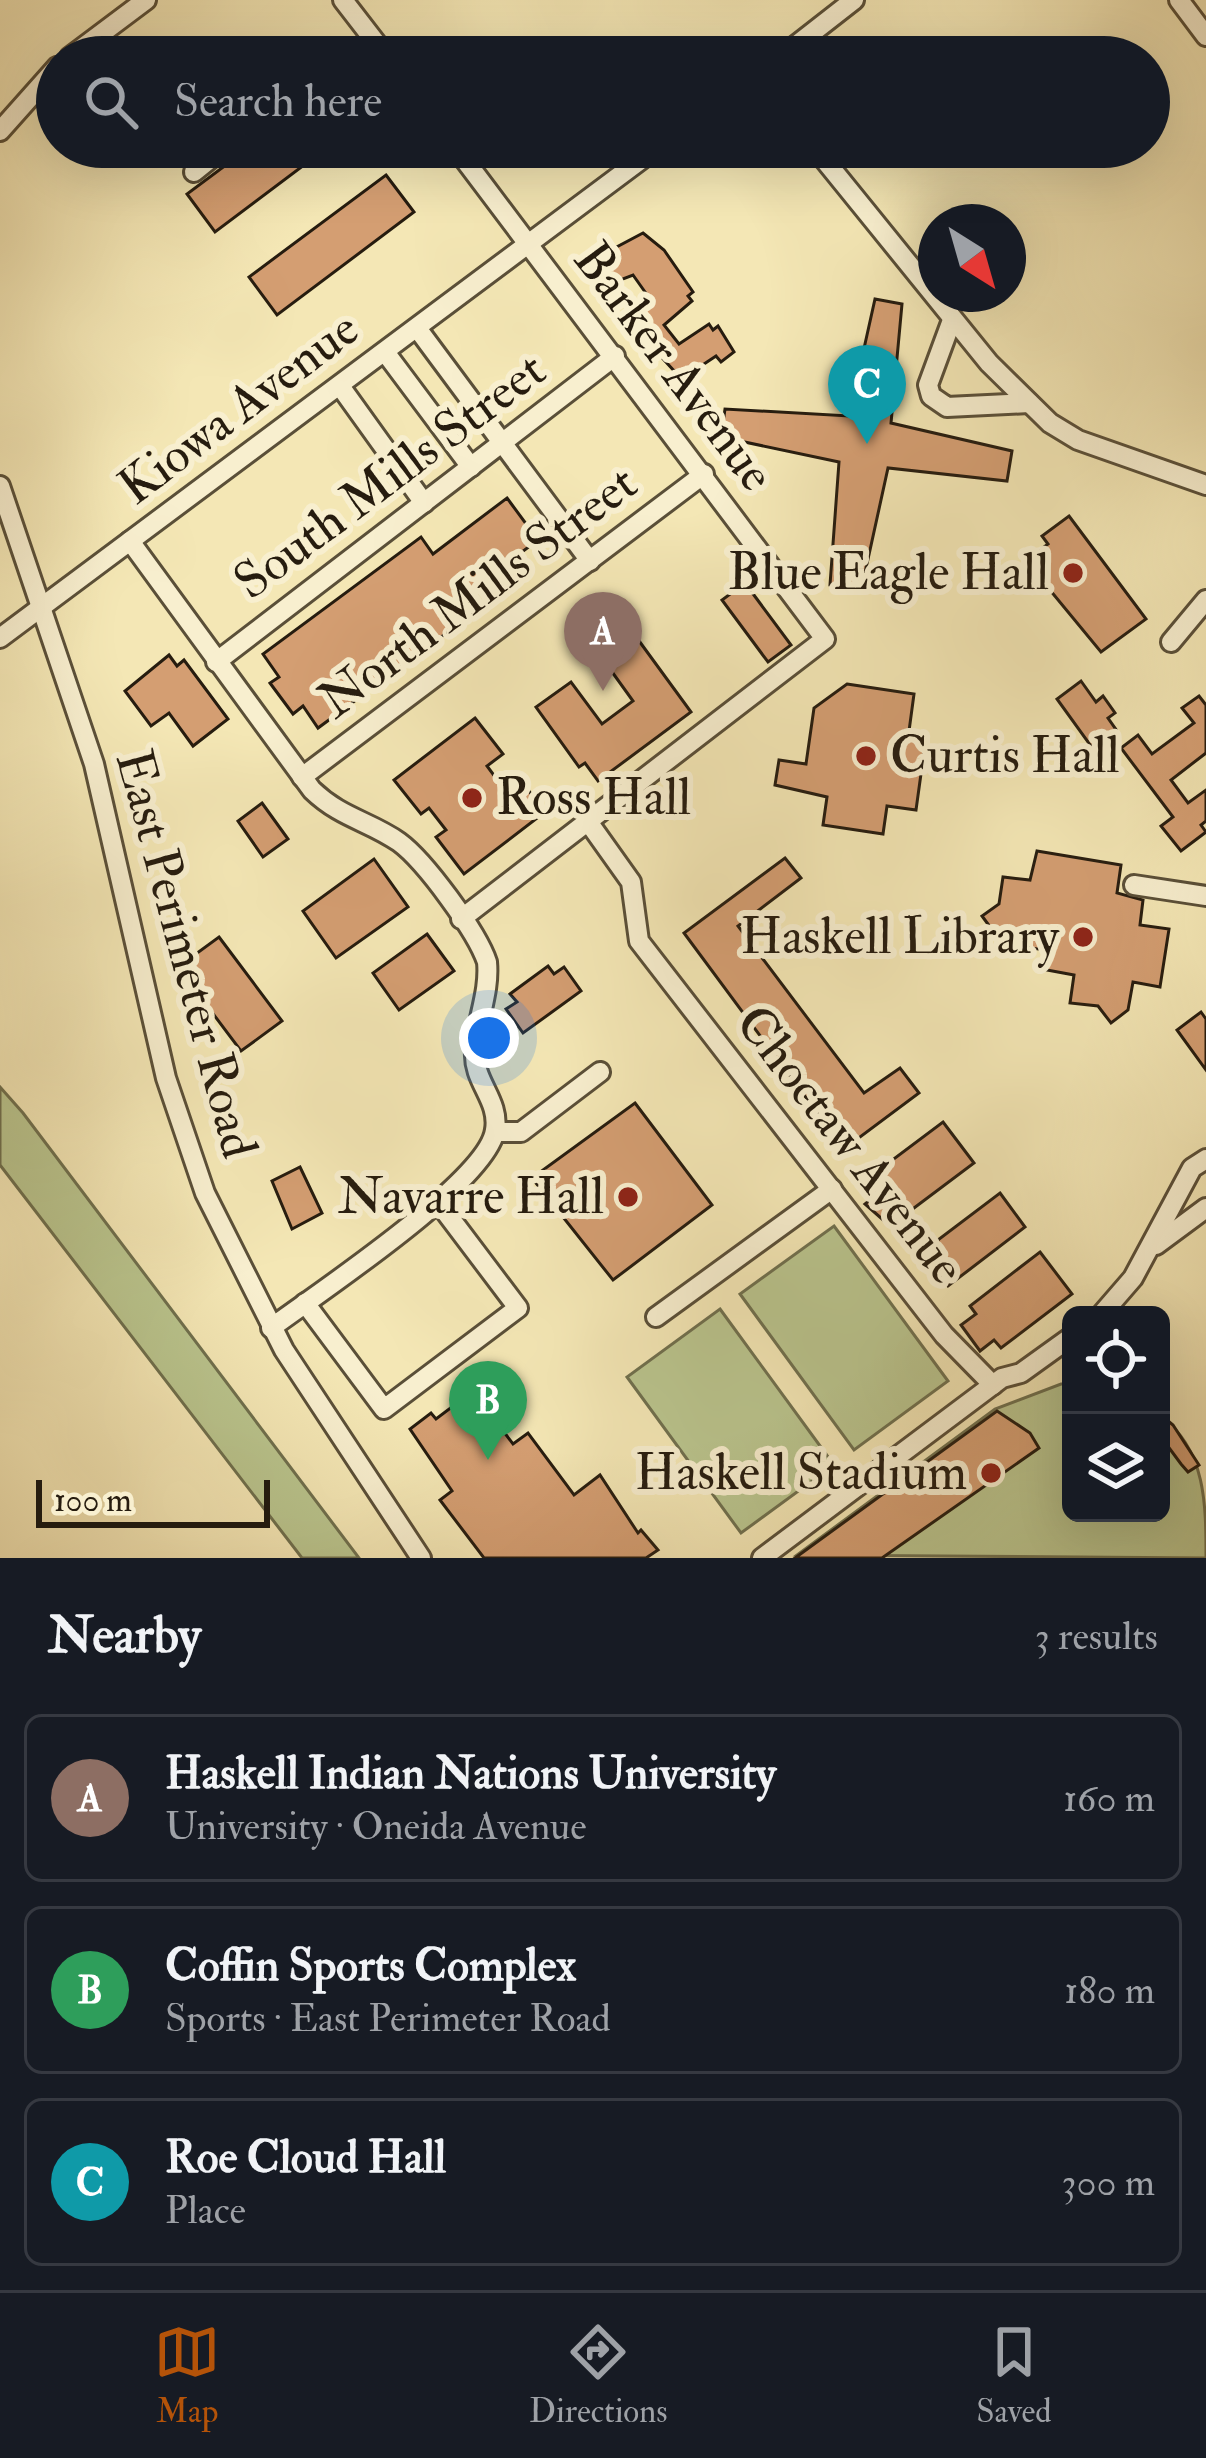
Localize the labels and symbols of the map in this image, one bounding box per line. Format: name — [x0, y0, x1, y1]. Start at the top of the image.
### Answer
north arrow — [918, 204, 1026, 312]
street label: Barker Avenue — [560, 230, 788, 504]
street label: Kiowa Avenue — [106, 297, 372, 519]
street label: South Mills Street — [222, 338, 558, 614]
pin: C — [828, 345, 906, 444]
street label: North Mills Street — [306, 451, 650, 733]
place label: Blue Eagle Hall — [728, 541, 1049, 605]
marker: Blue Eagle Hall — [1060, 560, 1086, 586]
pin: A — [564, 592, 642, 691]
place label: Curtis Hall — [890, 724, 1120, 788]
street label: East Perimeter Road — [101, 743, 271, 1165]
marker: Curtis Hall — [853, 743, 879, 769]
place label: Ross Hall — [496, 766, 691, 830]
marker: Ross Hall — [459, 785, 485, 811]
place label: Haskell Library — [740, 905, 1061, 969]
marker: Haskell Library — [1070, 924, 1096, 950]
street label: Choctaw Avenue — [721, 993, 979, 1297]
your location — [459, 1008, 519, 1068]
place label: Navarre Hall — [338, 1165, 604, 1229]
marker: Navarre Hall — [615, 1184, 641, 1210]
pin: B — [449, 1361, 527, 1460]
place label: Haskell Stadium — [635, 1441, 967, 1505]
marker: Haskell Stadium — [978, 1460, 1004, 1486]
scale bar — [36, 1474, 270, 1527]

